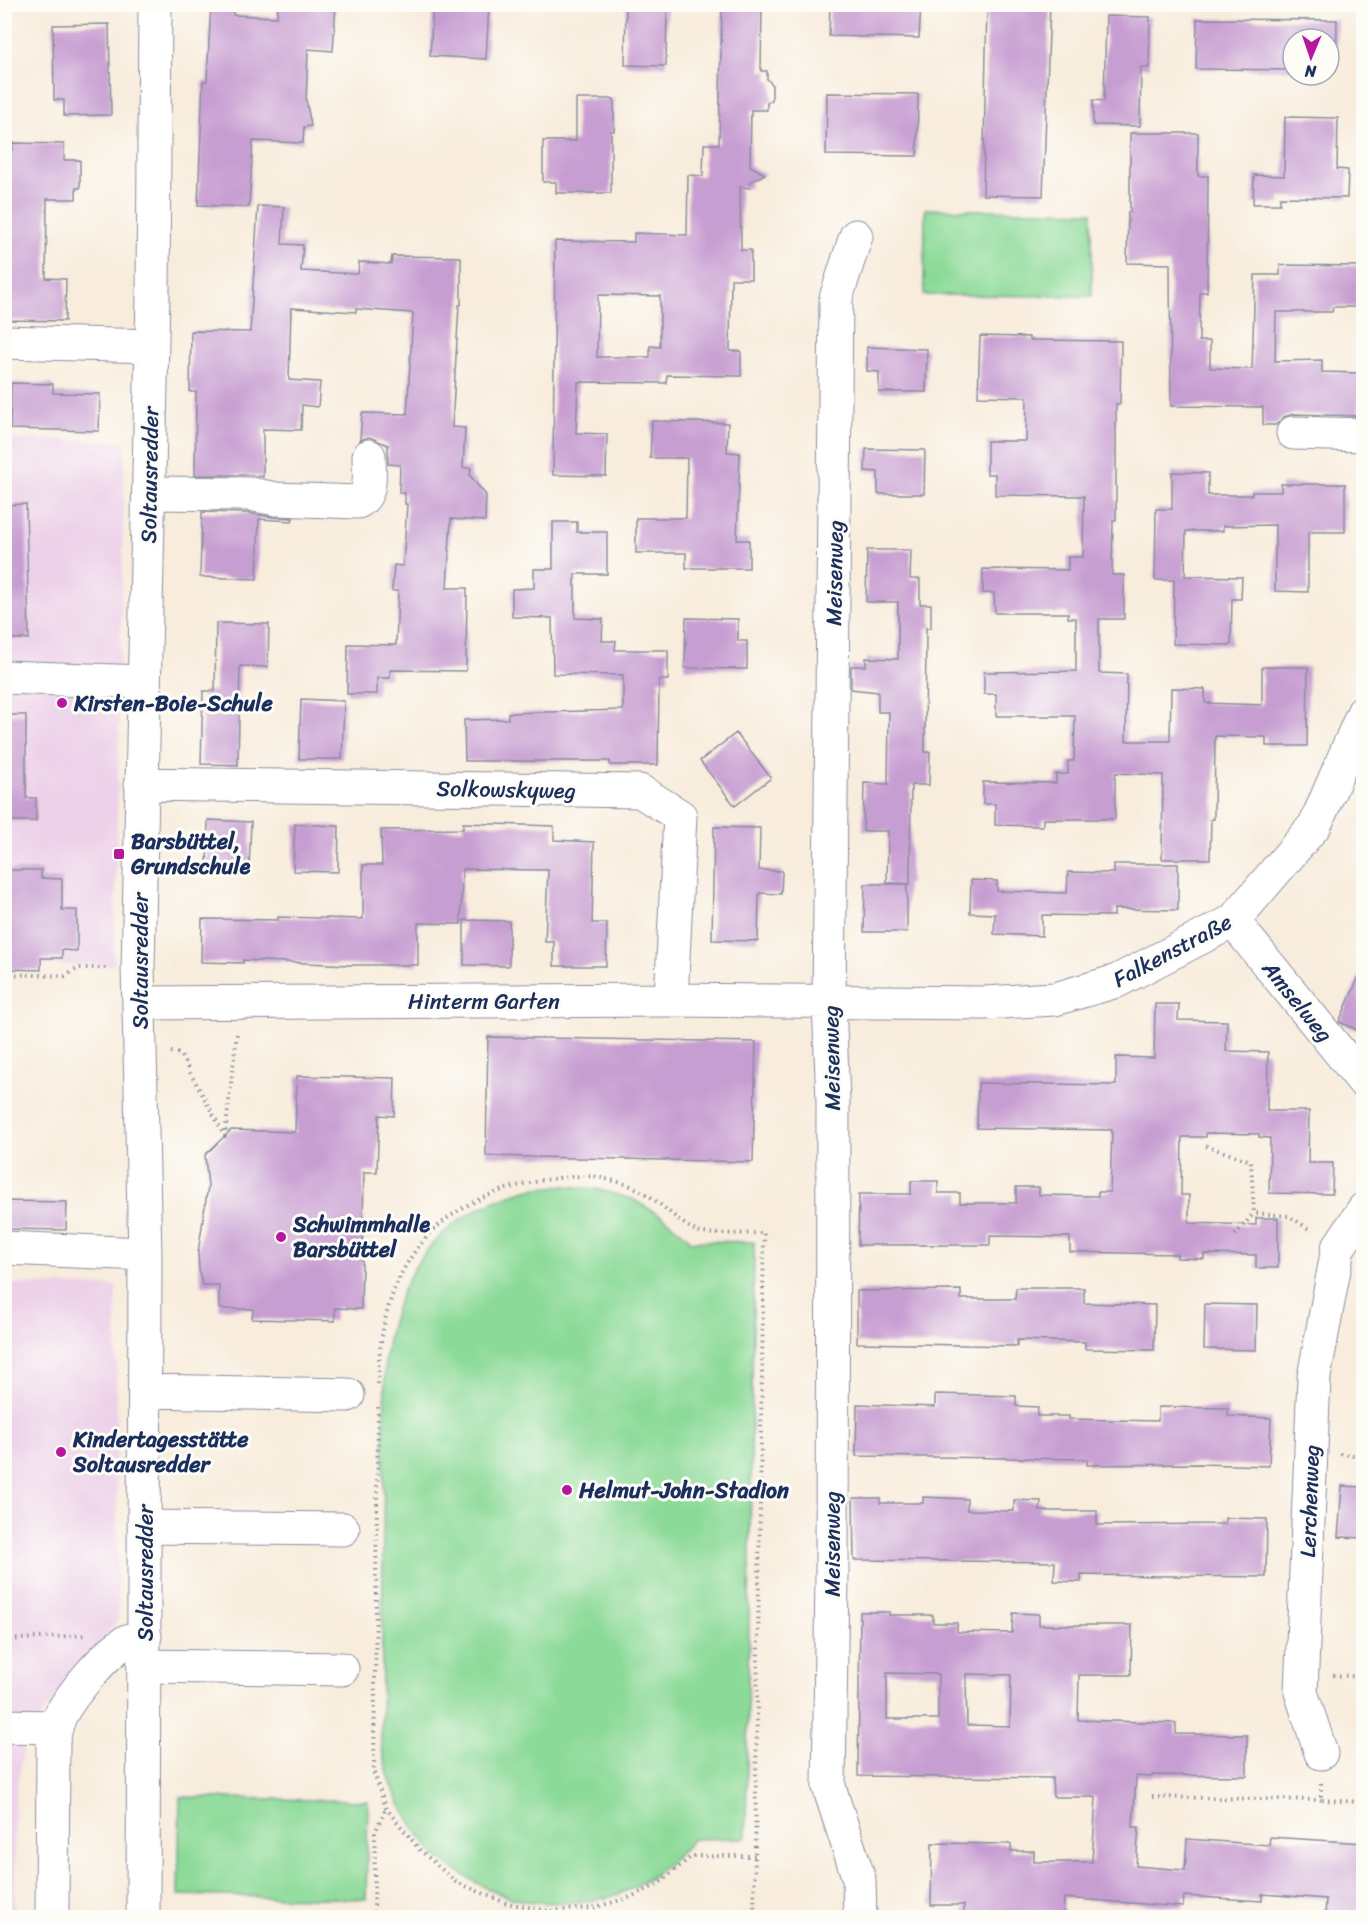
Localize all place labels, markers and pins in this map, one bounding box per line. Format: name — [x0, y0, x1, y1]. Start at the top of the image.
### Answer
place label: Kirsten-Boie-Schule — [73, 684, 274, 723]
marker: Kirsten-Boie-Schule — [55, 696, 69, 710]
place label: Barsbüttel, Grundschule — [130, 822, 251, 886]
marker: Barsbüttel, Grundschule — [112, 847, 126, 861]
place label: Schwimmhalle Barsbüttel — [292, 1205, 431, 1269]
marker: Schwimmhalle Barsbüttel — [274, 1230, 288, 1244]
place label: Kindertagesstätte Soltausredder — [72, 1420, 249, 1484]
marker: Kindertagesstätte Soltausredder — [54, 1445, 68, 1459]
place label: Helmut-John-Stadion — [578, 1471, 789, 1510]
marker: Helmut-John-Stadion — [560, 1483, 574, 1497]

